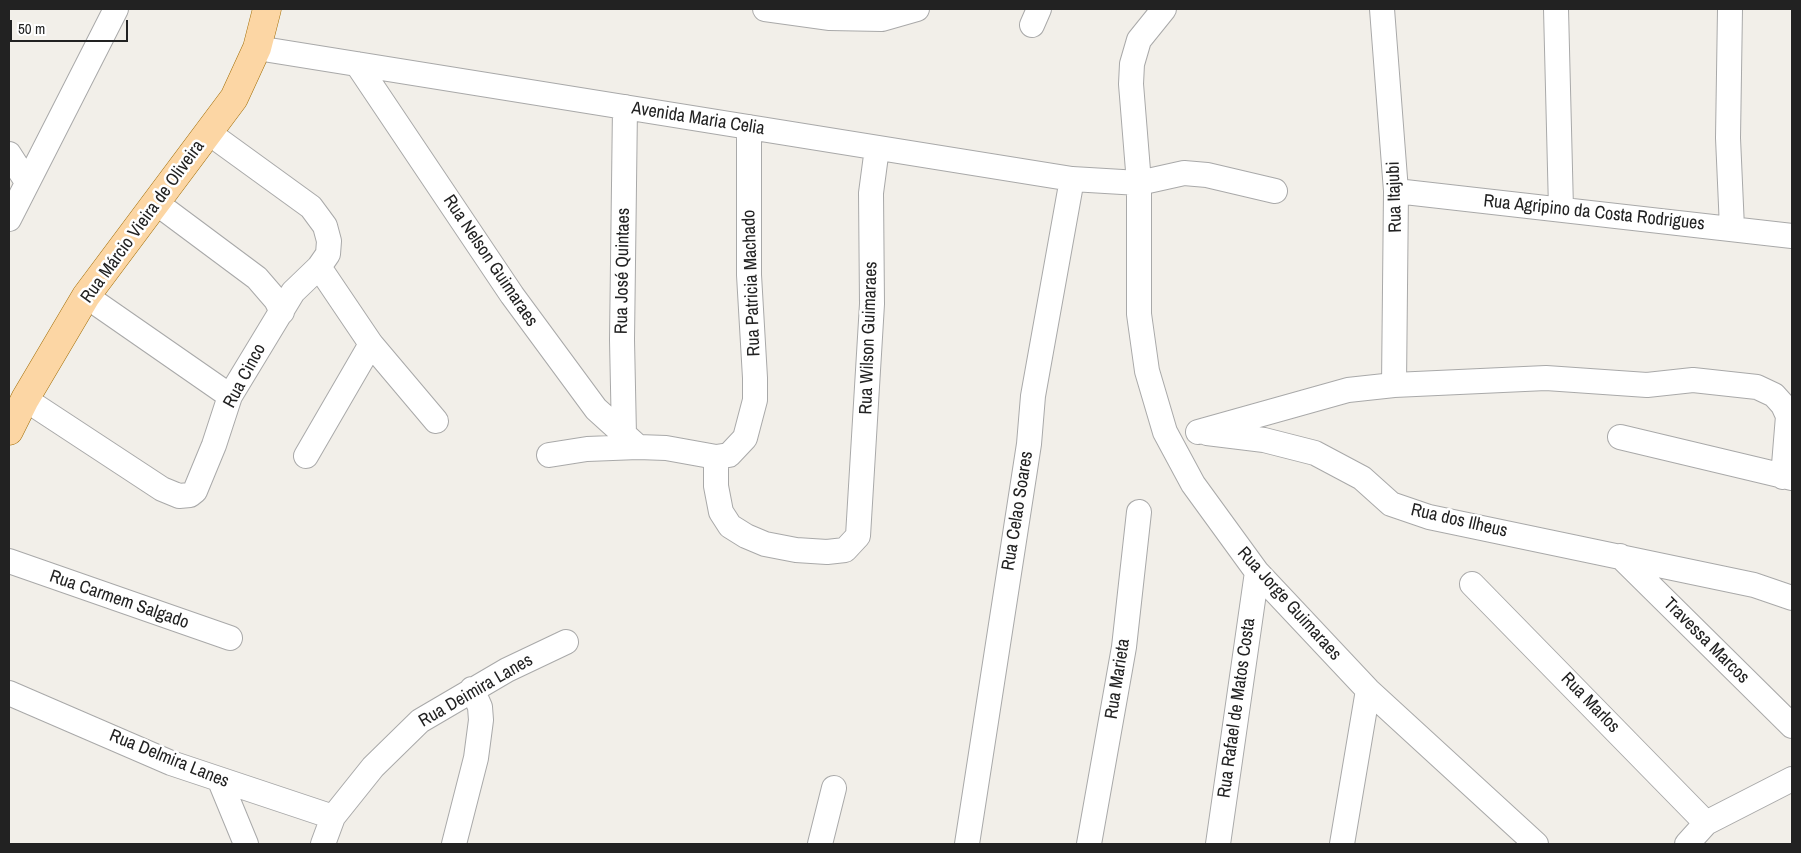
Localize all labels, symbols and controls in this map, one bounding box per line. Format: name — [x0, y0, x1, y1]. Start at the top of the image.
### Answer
scale bar — [12, 10, 130, 42]
text: 50 m — [18, 18, 45, 39]
street label: Avenida Maria Celia — [630, 98, 766, 140]
street label: Rua Márcio Vieira de Oliveira — [77, 136, 209, 308]
street label: Rua Itajubi — [1383, 161, 1407, 233]
street label: Rua Nelson Guimaraes — [438, 191, 542, 331]
street label: Rua Agripino da Costa Rodrigues — [1482, 191, 1706, 235]
street label: Rua José Quintaes — [611, 208, 635, 334]
street label: Rua Patricia Machado — [739, 209, 765, 357]
street label: Rua Wilson Guimaraes — [856, 261, 882, 415]
street label: Rua Cinco — [219, 340, 271, 412]
street label: Rua Celao Soares — [998, 450, 1038, 572]
street label: Rua dos Ilheus — [1409, 499, 1509, 543]
street label: Rua Jorge Guimaraes — [1232, 543, 1346, 665]
street label: Rua Carmem Salgado — [46, 566, 192, 634]
street label: Travessa Marcos — [1659, 594, 1753, 688]
street label: Rua Rafael de Matos Costa — [1214, 617, 1260, 799]
street label: Rua Marieta — [1101, 637, 1135, 721]
street label: Rua Deimira Lanes — [415, 650, 537, 732]
street label: Rua Marlos — [1556, 668, 1624, 738]
street label: Rua Delmira Lanes — [106, 725, 232, 793]

